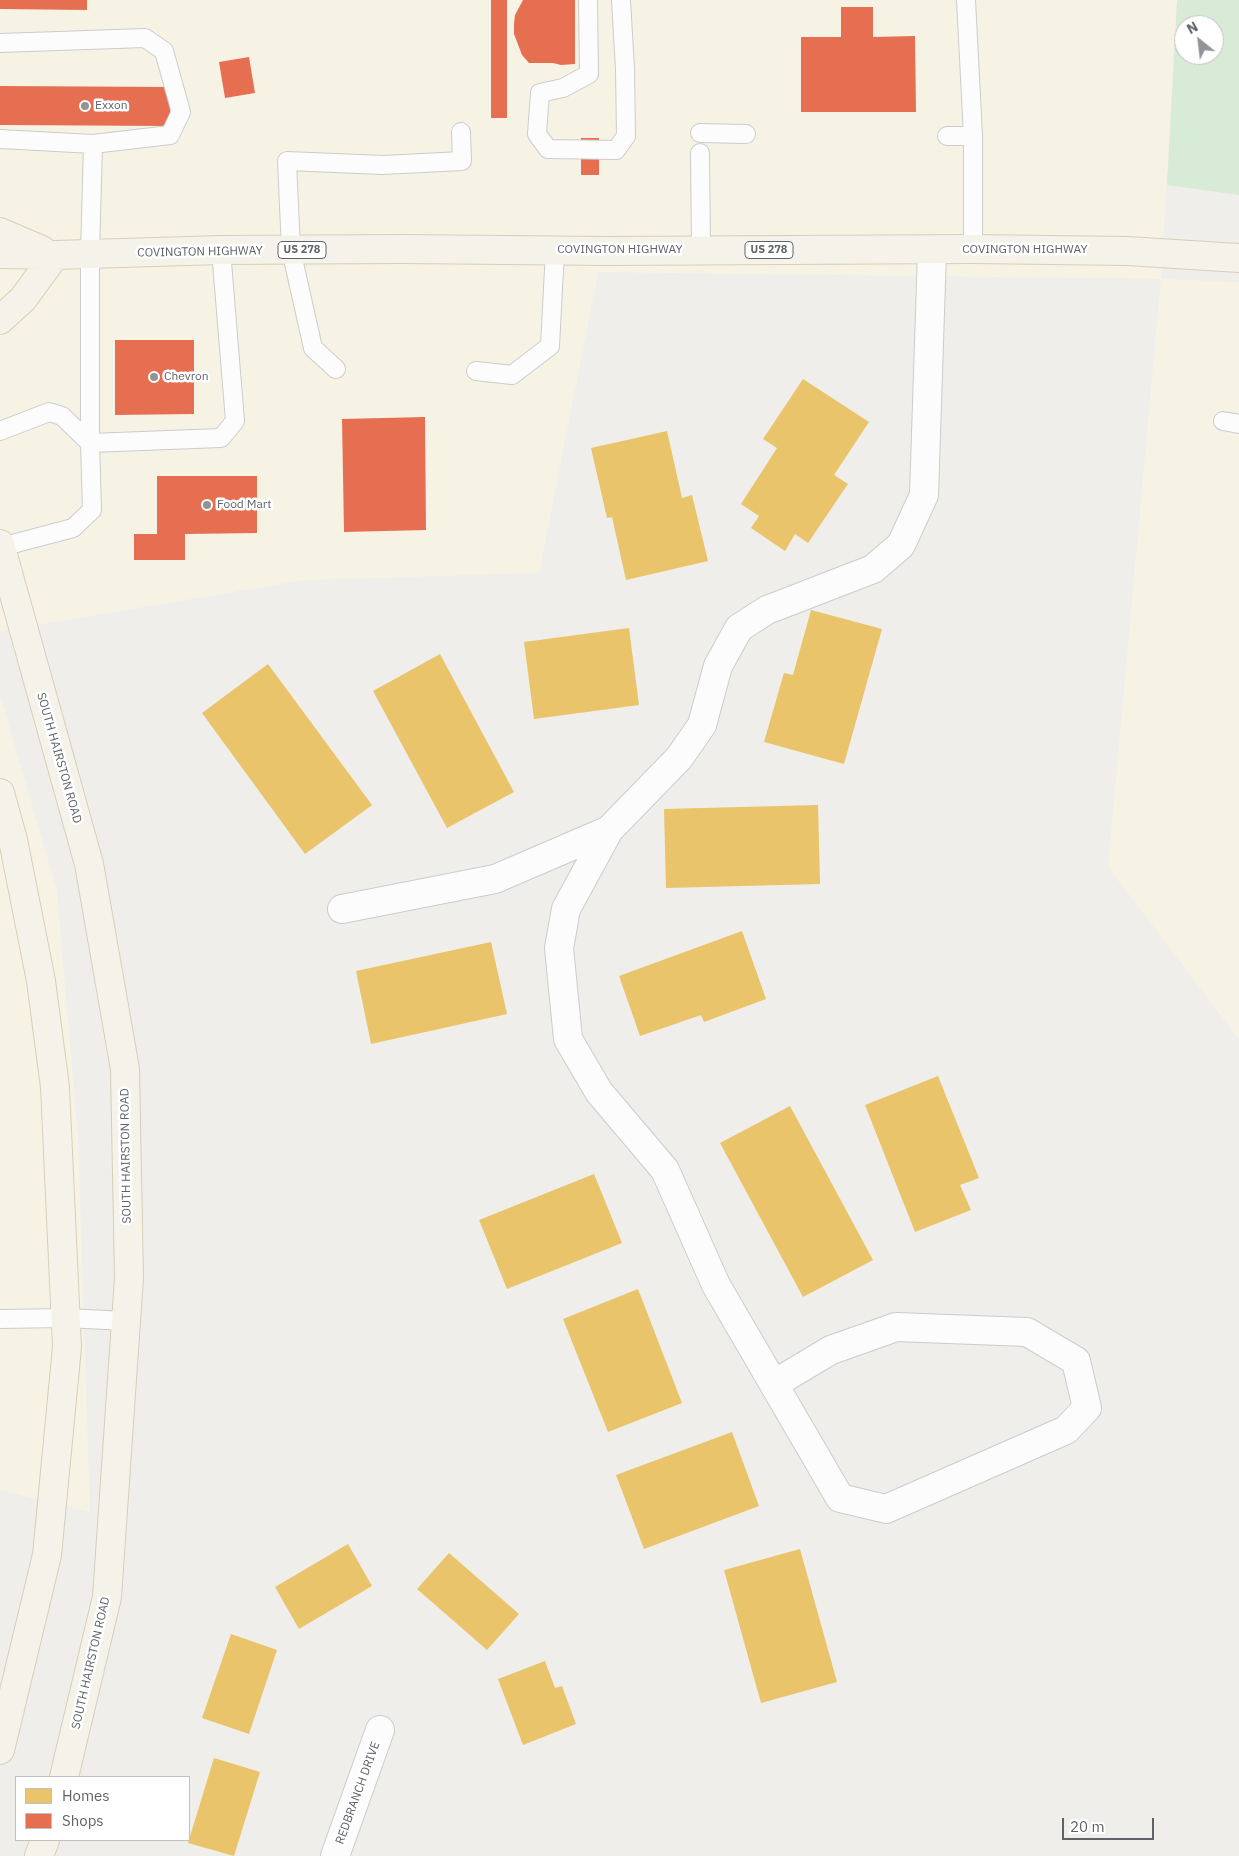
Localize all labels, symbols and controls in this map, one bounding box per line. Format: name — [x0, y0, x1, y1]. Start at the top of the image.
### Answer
north arrow — [1174, 15, 1224, 65]
text: N — [1183, 17, 1201, 38]
place label: Exxon — [95, 99, 128, 113]
marker: Exxon — [79, 100, 91, 112]
road number: US 278 — [278, 242, 326, 258]
road number: US 278 — [745, 242, 793, 258]
street label: COVINGTON HIGHWAY — [557, 243, 683, 257]
street label: COVINGTON HIGHWAY — [962, 243, 1088, 257]
street label: COVINGTON HIGHWAY — [137, 244, 263, 260]
place label: Chevron — [164, 370, 209, 384]
marker: Chevron — [148, 371, 160, 383]
place label: Food Mart — [217, 498, 271, 512]
marker: Food Mart — [201, 499, 213, 511]
street label: SOUTH HAIRSTON ROAD — [33, 691, 85, 825]
street label: SOUTH HAIRSTON ROAD — [118, 1088, 134, 1224]
street label: SOUTH HAIRSTON ROAD — [69, 1595, 113, 1731]
street label: REDBRANCH DRIVE — [333, 1740, 383, 1846]
legend — [15, 1776, 190, 1841]
text: Homes — [62, 1786, 110, 1805]
scale bar — [1064, 1808, 1156, 1840]
text: Shops — [62, 1811, 104, 1830]
text: 20 m — [1070, 1817, 1105, 1836]

